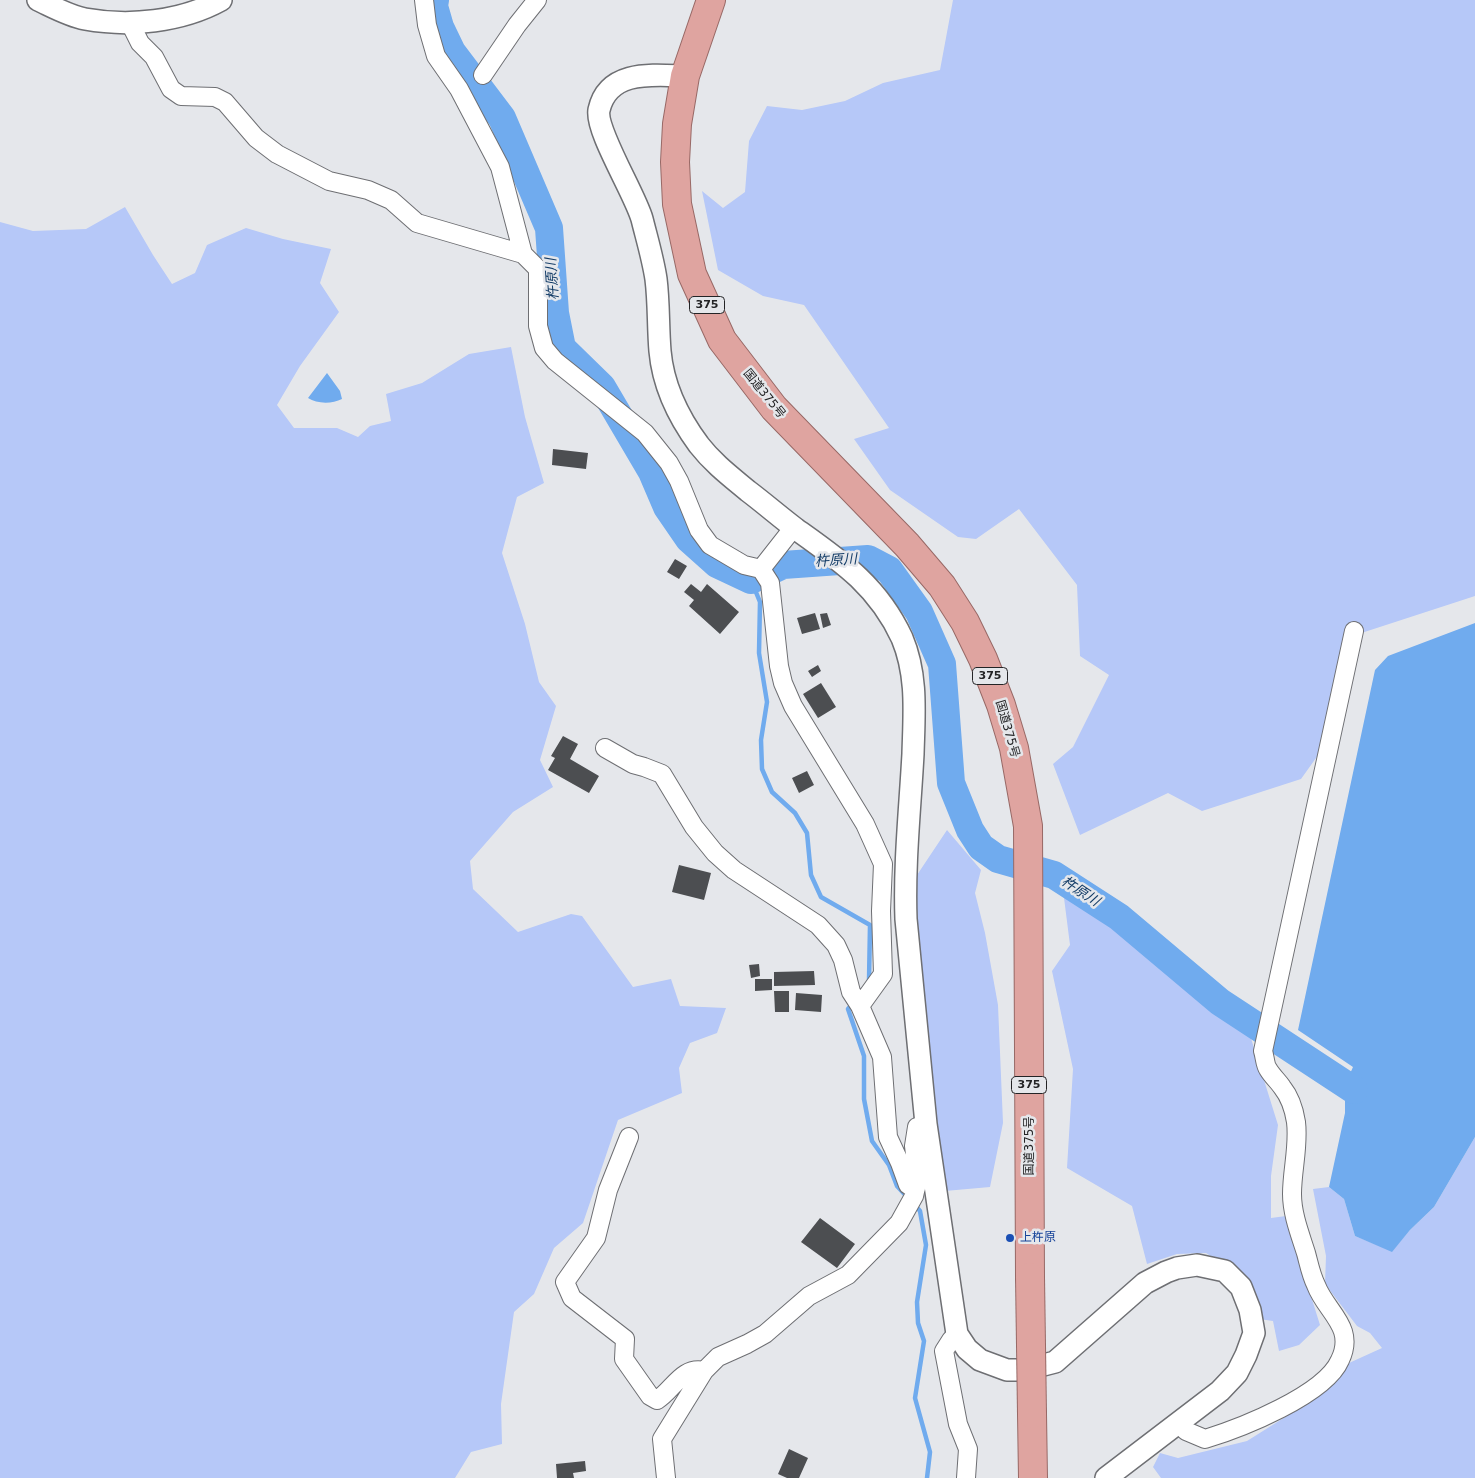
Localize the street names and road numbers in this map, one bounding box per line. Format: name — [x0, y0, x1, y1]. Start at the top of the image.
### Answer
road number: 375 — [690, 296, 724, 314]
street label: 国道375号 — [740, 367, 788, 421]
road number: 375 — [972, 668, 1008, 684]
street label: 国道375号 — [992, 699, 1022, 759]
road number: 375 — [1012, 1076, 1046, 1094]
street label: 国道375号 — [1023, 1117, 1037, 1175]

